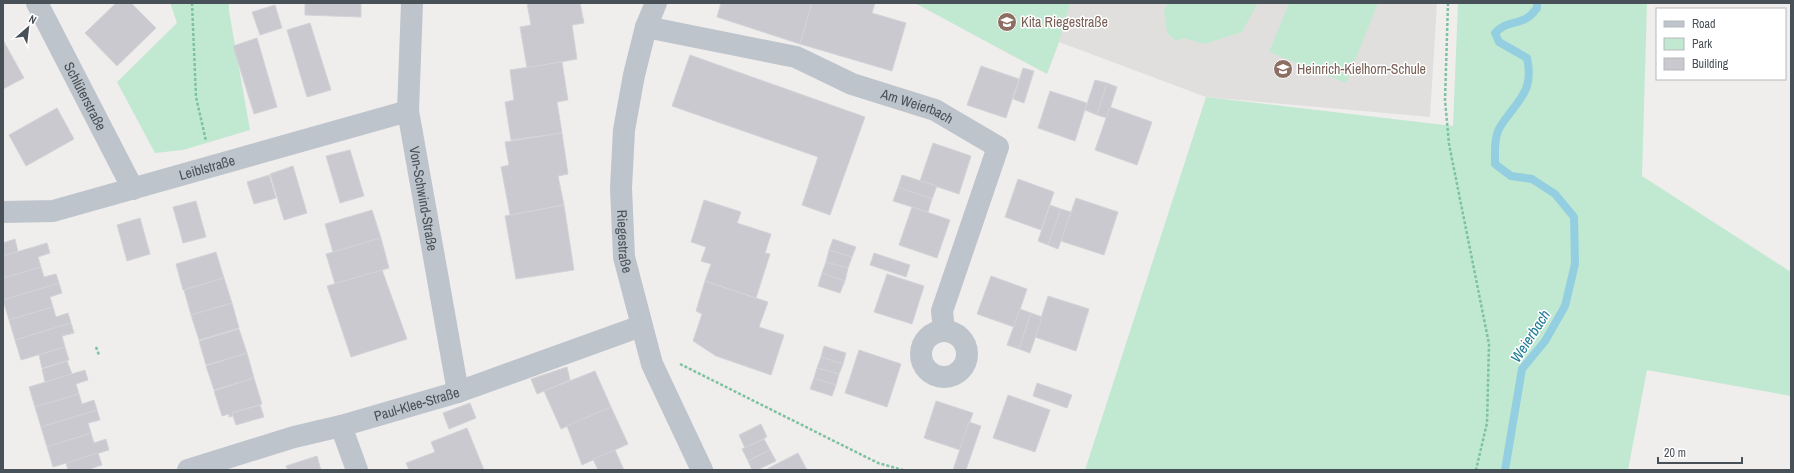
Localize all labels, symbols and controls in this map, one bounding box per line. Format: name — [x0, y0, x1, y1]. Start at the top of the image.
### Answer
north arrow — [8, 8, 48, 48]
legend — [1656, 8, 1786, 80]
text: N — [27, 11, 39, 27]
school or university icon: Kita Riegestraße — [996, 11, 1018, 33]
place label: Kita Riegestraße — [1021, 13, 1108, 31]
text: Road — [1692, 16, 1716, 32]
text: Park — [1692, 36, 1712, 52]
text: Building — [1692, 56, 1729, 72]
school or university icon: Heinrich-Kielhorn-Schule — [1272, 58, 1294, 80]
street label: Schlüterstraße — [60, 59, 110, 134]
place label: Heinrich-Kielhorn-Schule — [1297, 60, 1426, 78]
street label: Am Weierbach — [878, 84, 957, 128]
street label: Von-Schwind-Straße — [405, 145, 442, 252]
street label: Leiblstraße — [177, 151, 237, 184]
street label: Riegestraße — [613, 210, 637, 275]
water label: Weierbach — [1505, 305, 1555, 367]
street label: Paul-Klee-Straße — [372, 383, 461, 425]
scale bar — [1658, 439, 1742, 465]
text: 20 m — [1664, 445, 1686, 461]

